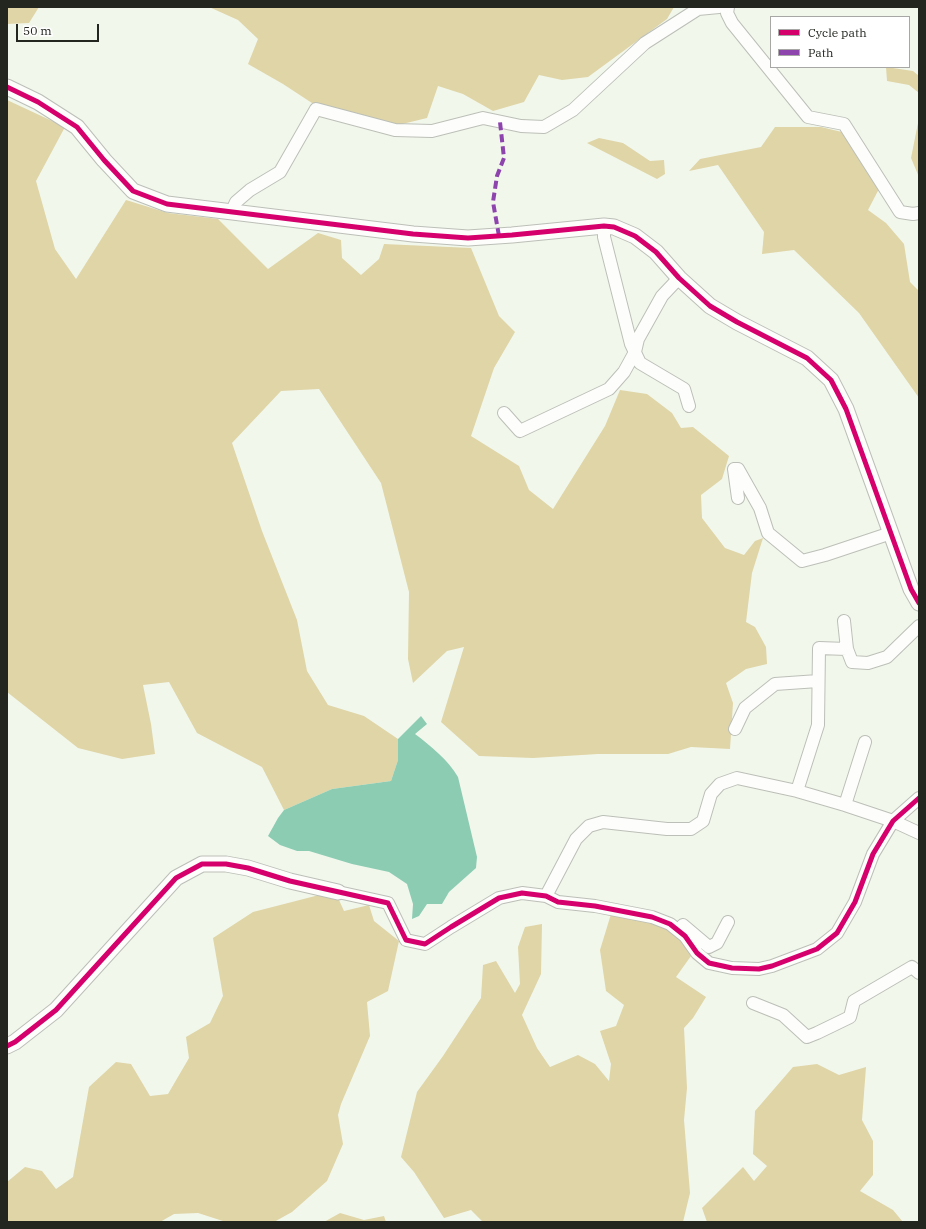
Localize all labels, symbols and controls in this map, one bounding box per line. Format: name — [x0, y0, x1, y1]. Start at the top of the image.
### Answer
scale bar — [18, 16, 101, 42]
legend — [770, 16, 910, 68]
text: 50 m — [23, 23, 52, 38]
text: Cycle path — [808, 25, 867, 40]
text: Path — [808, 45, 833, 60]

